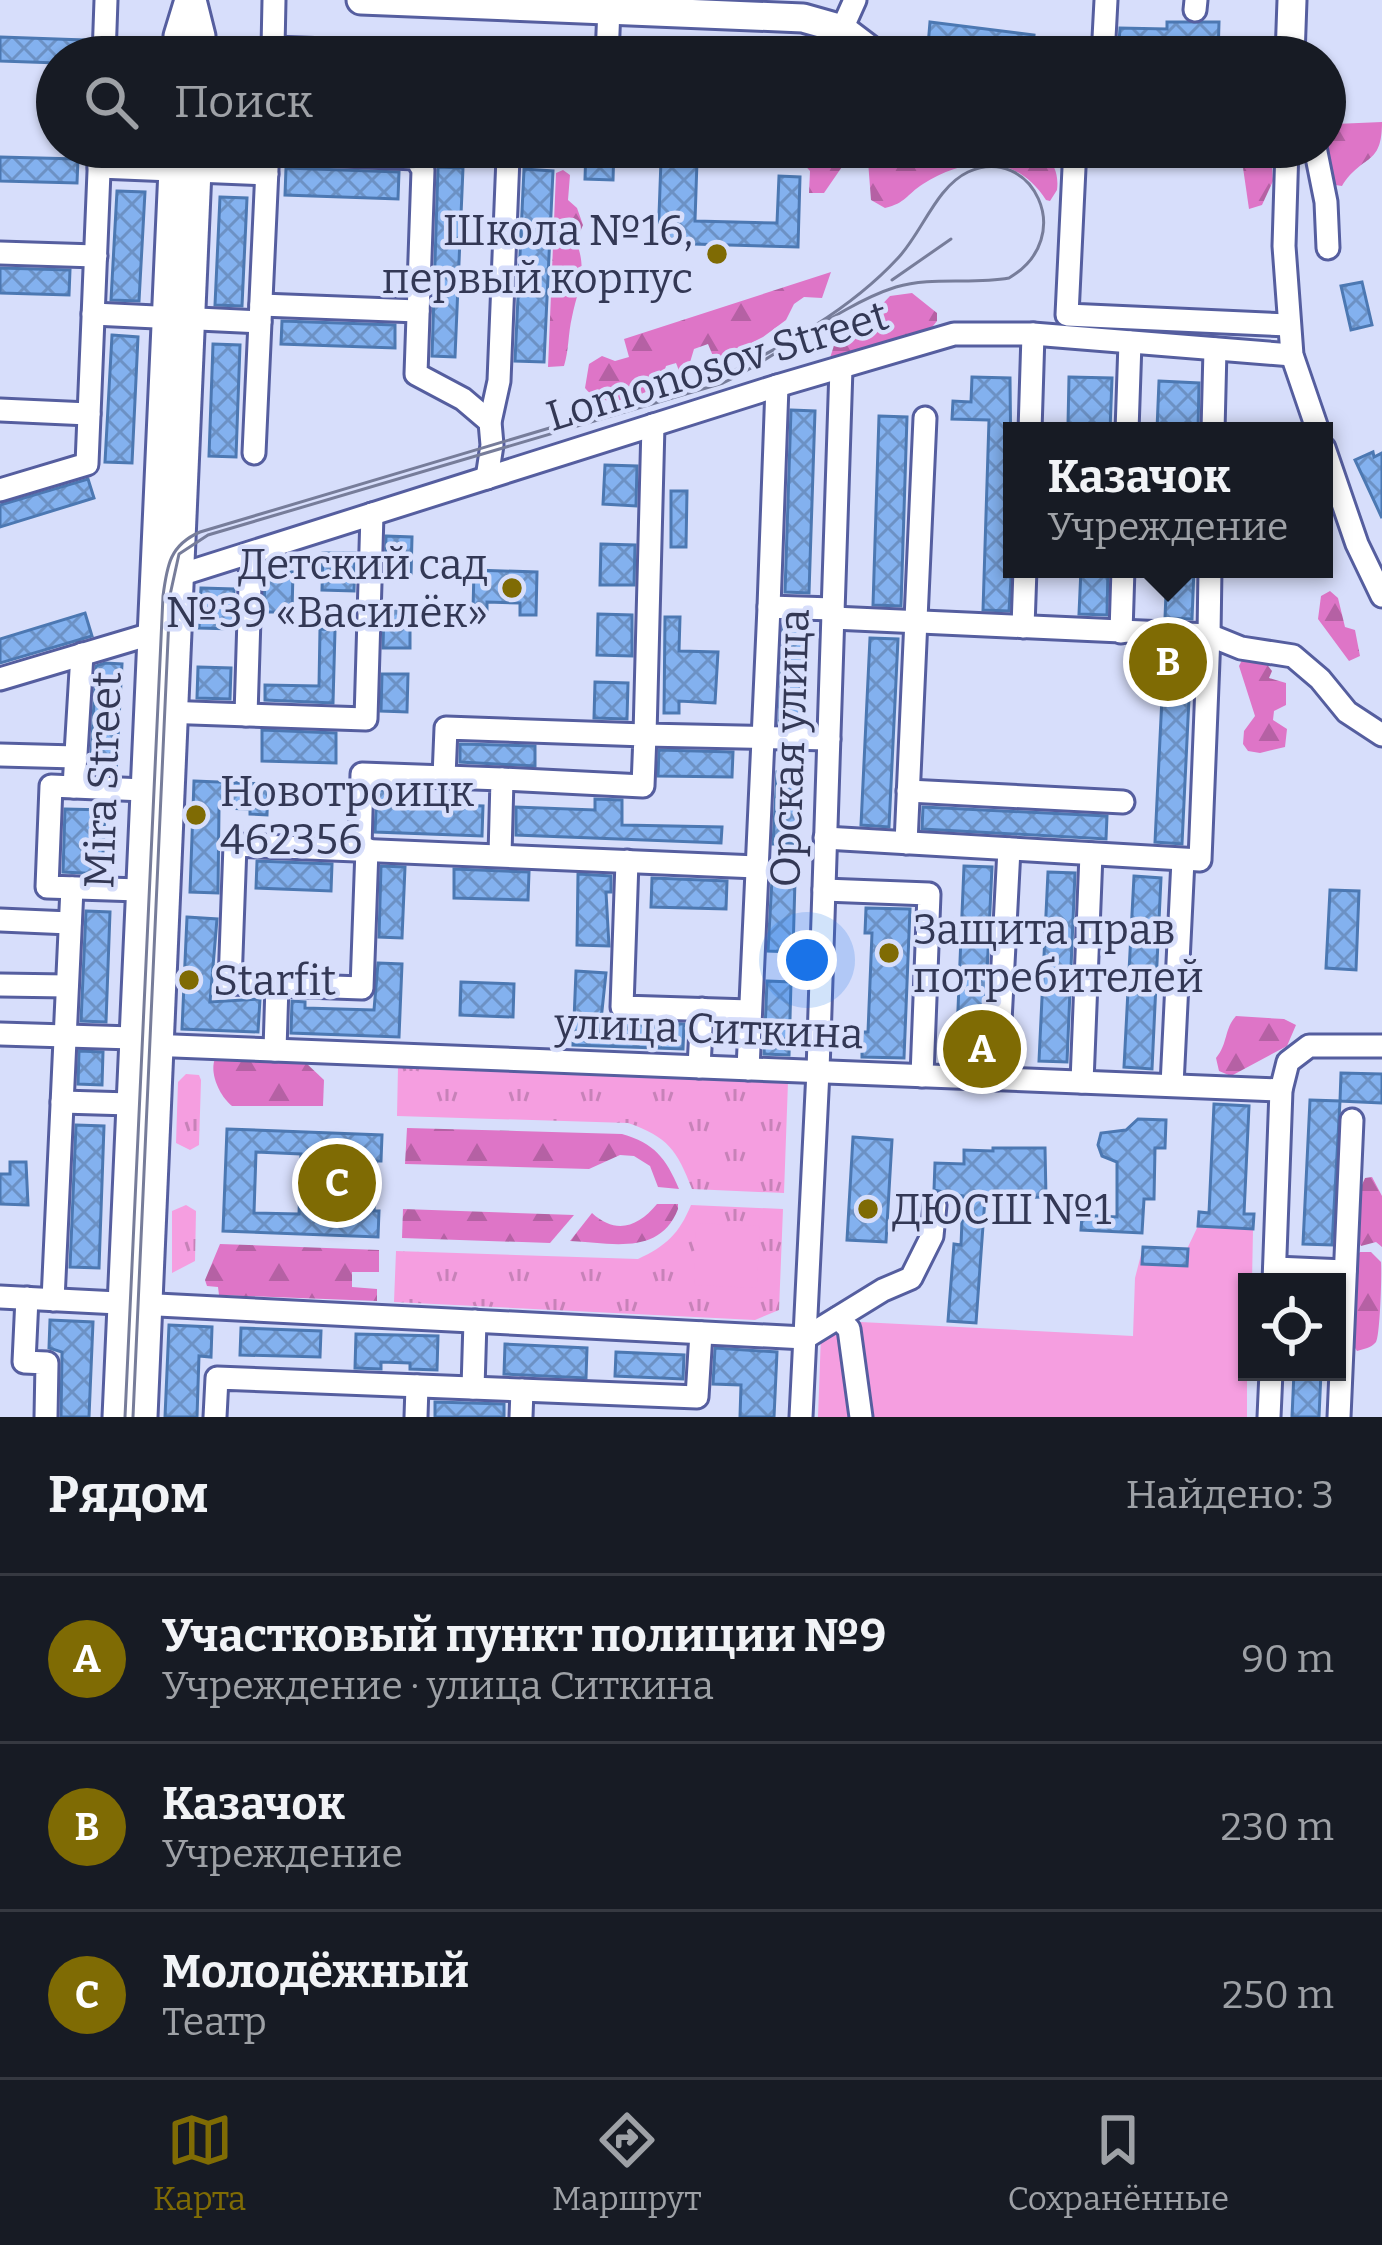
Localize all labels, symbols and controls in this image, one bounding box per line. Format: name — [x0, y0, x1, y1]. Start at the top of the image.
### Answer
search box — [36, 36, 1346, 168]
icon: search — [78, 69, 144, 135]
text: Поиск — [174, 75, 313, 129]
place label: Школа №16, первый корпус — [382, 206, 693, 304]
marker: Школа №16, первый корпус — [704, 241, 730, 267]
street label: Lomonosov Street — [541, 290, 894, 442]
popup — [1003, 422, 1333, 578]
text: Казачок — [1048, 450, 1231, 504]
text: Учреждение — [1048, 504, 1288, 550]
place label: Детский сад №39 «Василёк» — [166, 540, 488, 638]
marker: Детский сад №39 «Василёк» — [499, 575, 525, 601]
street label: Орская улица — [760, 608, 820, 888]
pin: B — [1129, 617, 1207, 707]
street label: Mira Street — [74, 671, 132, 889]
place label: Новотроицк 462356 — [220, 767, 475, 865]
marker: Новотроицк 462356 — [183, 802, 209, 828]
place label: Защита прав потребителей — [913, 905, 1204, 1003]
your location — [777, 930, 837, 990]
marker: Защита прав потребителей — [876, 940, 902, 966]
place label: Starfit — [213, 956, 336, 1006]
marker: Starfit — [176, 967, 202, 993]
street label: улица Ситкина — [553, 999, 864, 1059]
pin: A — [943, 1004, 1021, 1094]
pin: C — [298, 1138, 376, 1228]
place label: ДЮСШ №1 — [892, 1185, 1112, 1235]
marker: ДЮСШ №1 — [855, 1196, 881, 1222]
map controls — [1238, 1273, 1346, 1381]
button: locate — [1238, 1273, 1346, 1381]
text: Рядом — [48, 1464, 208, 1526]
text: Найдено: 3 — [1126, 1472, 1334, 1518]
text: Участковый пункт полиции №9 — [162, 1609, 886, 1663]
text: A — [73, 1636, 101, 1682]
text: 90 m — [1241, 1636, 1334, 1682]
text: Учреждение · улица Ситкина — [162, 1663, 714, 1709]
text: Казачок — [162, 1777, 345, 1831]
text: B — [74, 1804, 100, 1850]
text: 230 m — [1221, 1804, 1334, 1850]
text: Учреждение — [162, 1831, 403, 1877]
text: Молодёжный — [162, 1945, 469, 1999]
text: C — [75, 1972, 99, 2018]
text: 250 m — [1222, 1972, 1334, 2018]
text: Театр — [162, 1999, 267, 2045]
tab: Карта — [153, 2107, 246, 2219]
tab: Маршрут — [552, 2107, 701, 2219]
tab: Сохранённые — [1007, 2107, 1229, 2219]

